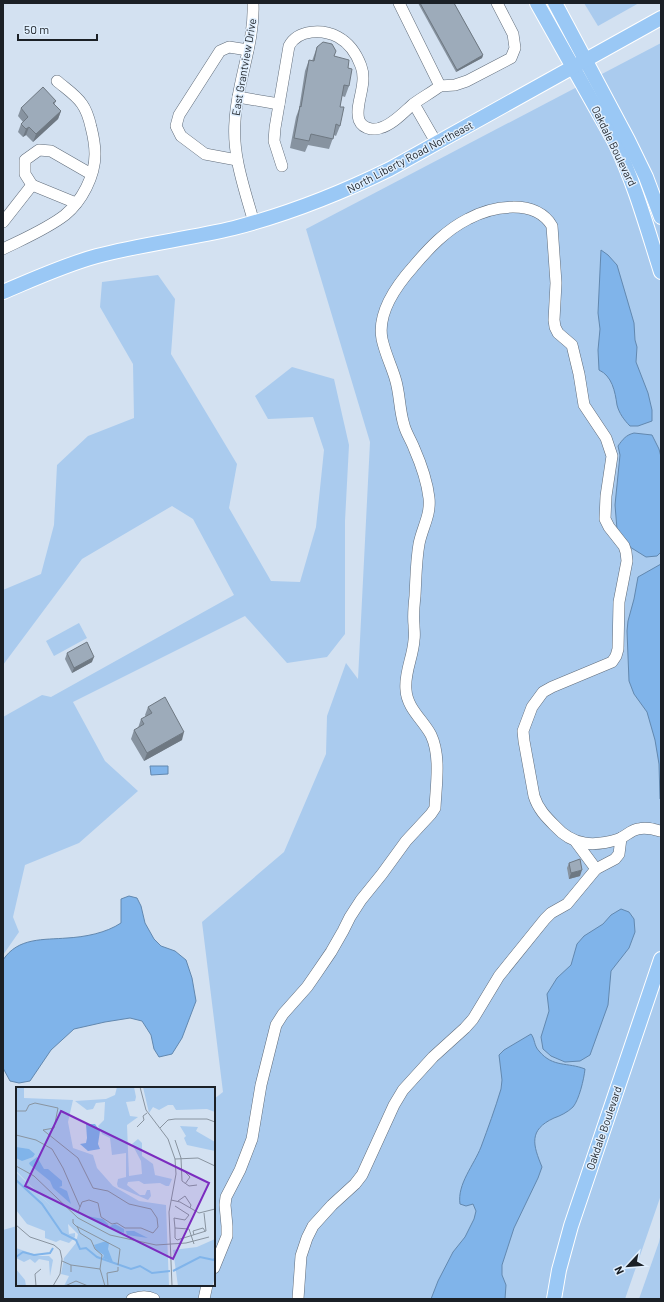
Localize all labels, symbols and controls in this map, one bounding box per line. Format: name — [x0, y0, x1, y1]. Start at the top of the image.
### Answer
scale bar — [18, 16, 97, 42]
street label: East Grantview Drive — [229, 17, 258, 117]
text: 50 m — [24, 22, 49, 36]
street label: Oakdale Boulevard — [589, 104, 640, 188]
street label: North Liberty Road Northeast — [345, 118, 475, 195]
street label: Oakdale Boulevard — [583, 1084, 624, 1171]
inset map — [16, 1087, 215, 1286]
north arrow — [608, 1246, 648, 1286]
text: N — [611, 1264, 626, 1277]

